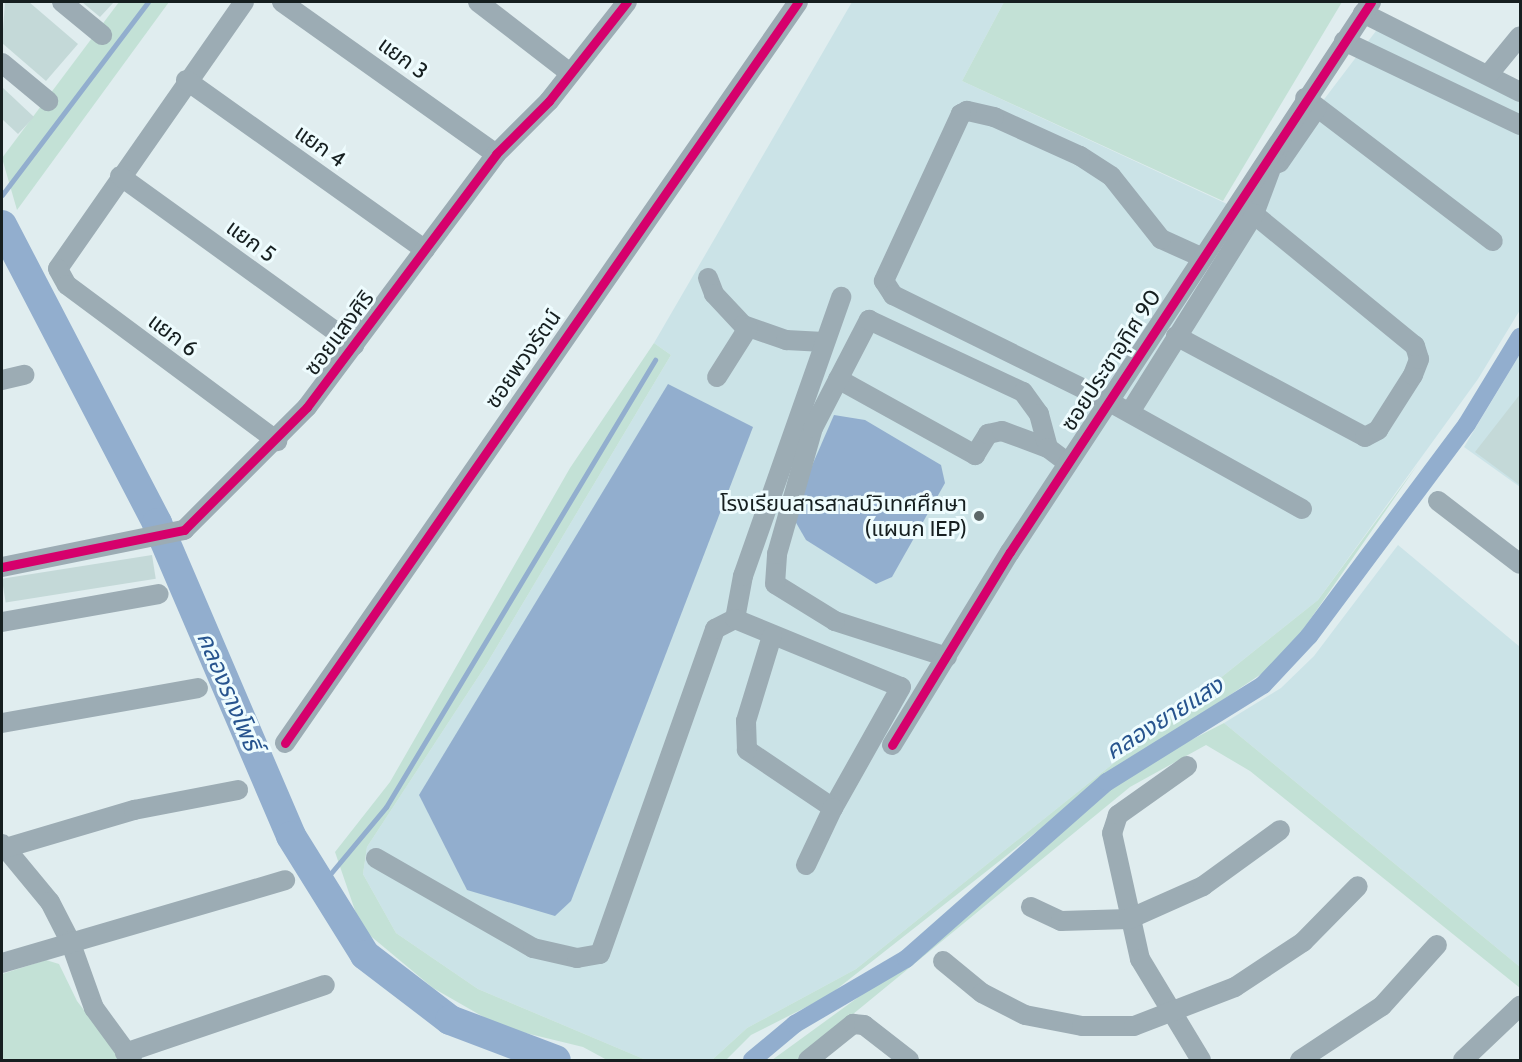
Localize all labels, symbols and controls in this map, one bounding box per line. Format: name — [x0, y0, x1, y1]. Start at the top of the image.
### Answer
street label: แยก 3 — [373, 31, 433, 85]
street label: แยก 4 — [290, 119, 350, 173]
street label: แยก 5 — [221, 214, 281, 268]
street label: ซอยประชาอุทิศ 90 — [1056, 284, 1166, 436]
street label: ซอยแสงศิริ — [299, 285, 379, 381]
street label: ซอยพวงรัตน์ — [479, 305, 567, 413]
street label: แยก 6 — [143, 308, 203, 362]
place label: โรงเรียนสารสาสน์วิเทศศึกษา (แผนก IEP) — [720, 490, 967, 542]
marker: โรงเรียนสารสาสน์วิเทศศึกษา (แผนก IEP) — [972, 509, 986, 523]
water label: คลองรางโพธิ์ — [191, 627, 267, 755]
water label: คลองยายแสง — [1100, 670, 1228, 766]

